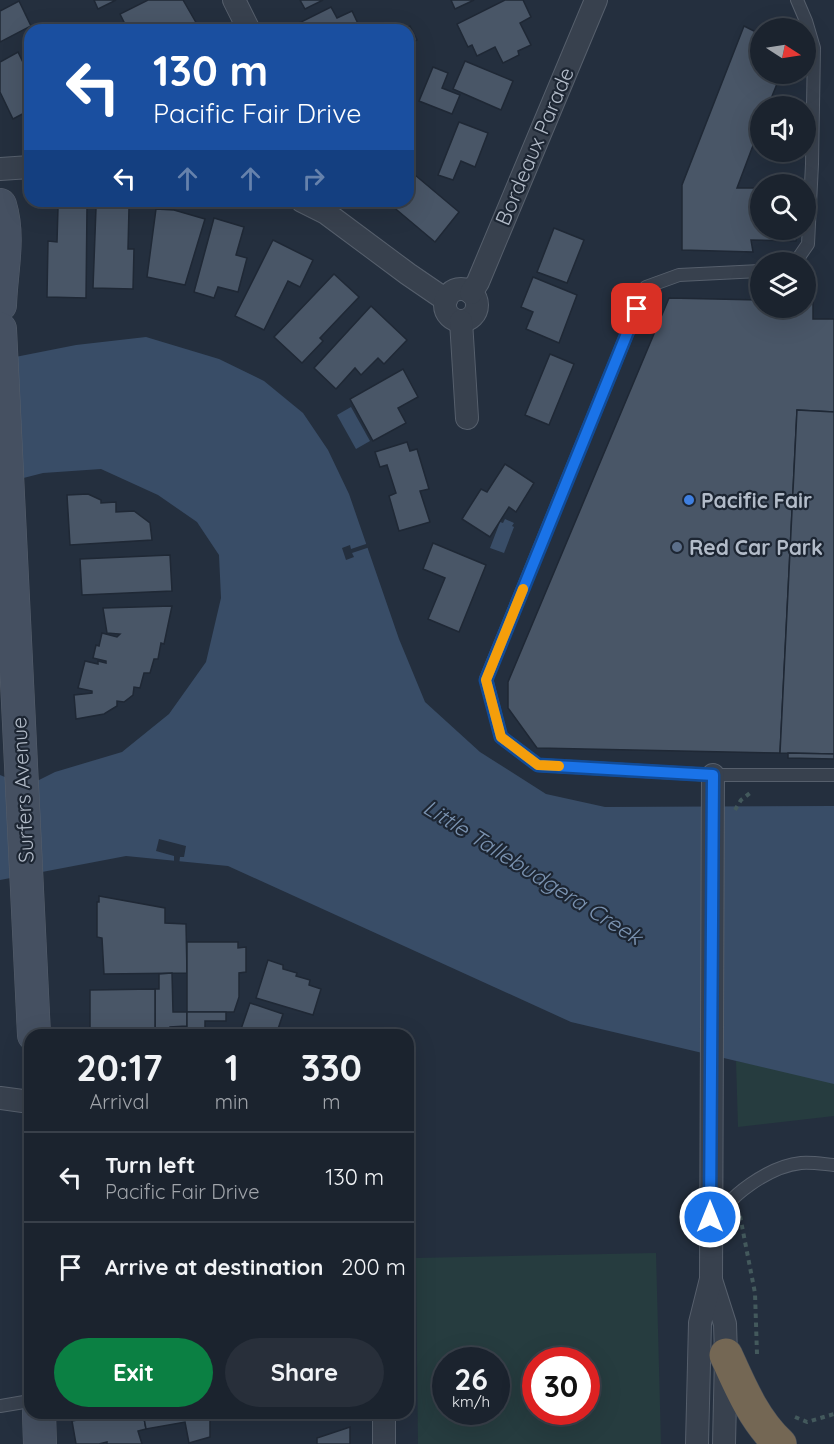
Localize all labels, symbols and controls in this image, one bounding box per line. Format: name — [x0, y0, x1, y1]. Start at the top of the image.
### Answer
north arrow — [750, 18, 816, 84]
map controls — [750, 18, 816, 318]
text: 130 m — [153, 44, 268, 97]
icon: left — [54, 48, 132, 126]
street label: Bordeaux Parade — [489, 63, 579, 229]
text: Pacific Fair Drive — [153, 96, 362, 130]
button: sound — [750, 96, 816, 162]
icon: left — [108, 162, 141, 195]
icon: ahead — [171, 162, 204, 195]
icon: ahead — [234, 162, 267, 195]
icon: right — [297, 162, 330, 195]
button: search — [750, 174, 816, 240]
button: layers — [750, 252, 816, 318]
pin — [611, 283, 662, 334]
icon: arrive — [620, 292, 653, 325]
place label: Pacific Fair — [701, 487, 812, 513]
marker: Pacific Fair — [682, 493, 696, 507]
place label: Red Car Park — [689, 534, 823, 560]
marker: Red Car Park — [670, 540, 684, 554]
street label: Surfers Avenue — [5, 716, 39, 864]
water label: Little Tallebudgera Creek — [418, 793, 649, 952]
text: 20:17 — [76, 1045, 162, 1090]
text: 1 — [225, 1045, 239, 1090]
text: 330 — [301, 1045, 362, 1090]
text: Arrival — [89, 1089, 149, 1114]
text: min — [215, 1089, 249, 1114]
text: m — [322, 1089, 341, 1114]
text: Turn left — [105, 1151, 195, 1179]
icon: left — [54, 1161, 87, 1194]
text: 130 m — [325, 1163, 384, 1191]
text: Pacific Fair Drive — [105, 1179, 259, 1204]
position arrow — [678, 1185, 742, 1249]
icon: arrive — [54, 1251, 87, 1284]
text: Arrive at destination — [105, 1253, 323, 1281]
text: 200 m — [341, 1253, 406, 1281]
button: Exit — [54, 1338, 213, 1407]
button: Share — [225, 1338, 384, 1407]
speed limit sign: 30 — [522, 1347, 600, 1425]
text: 26 — [454, 1360, 488, 1398]
text: km/h — [452, 1392, 490, 1411]

